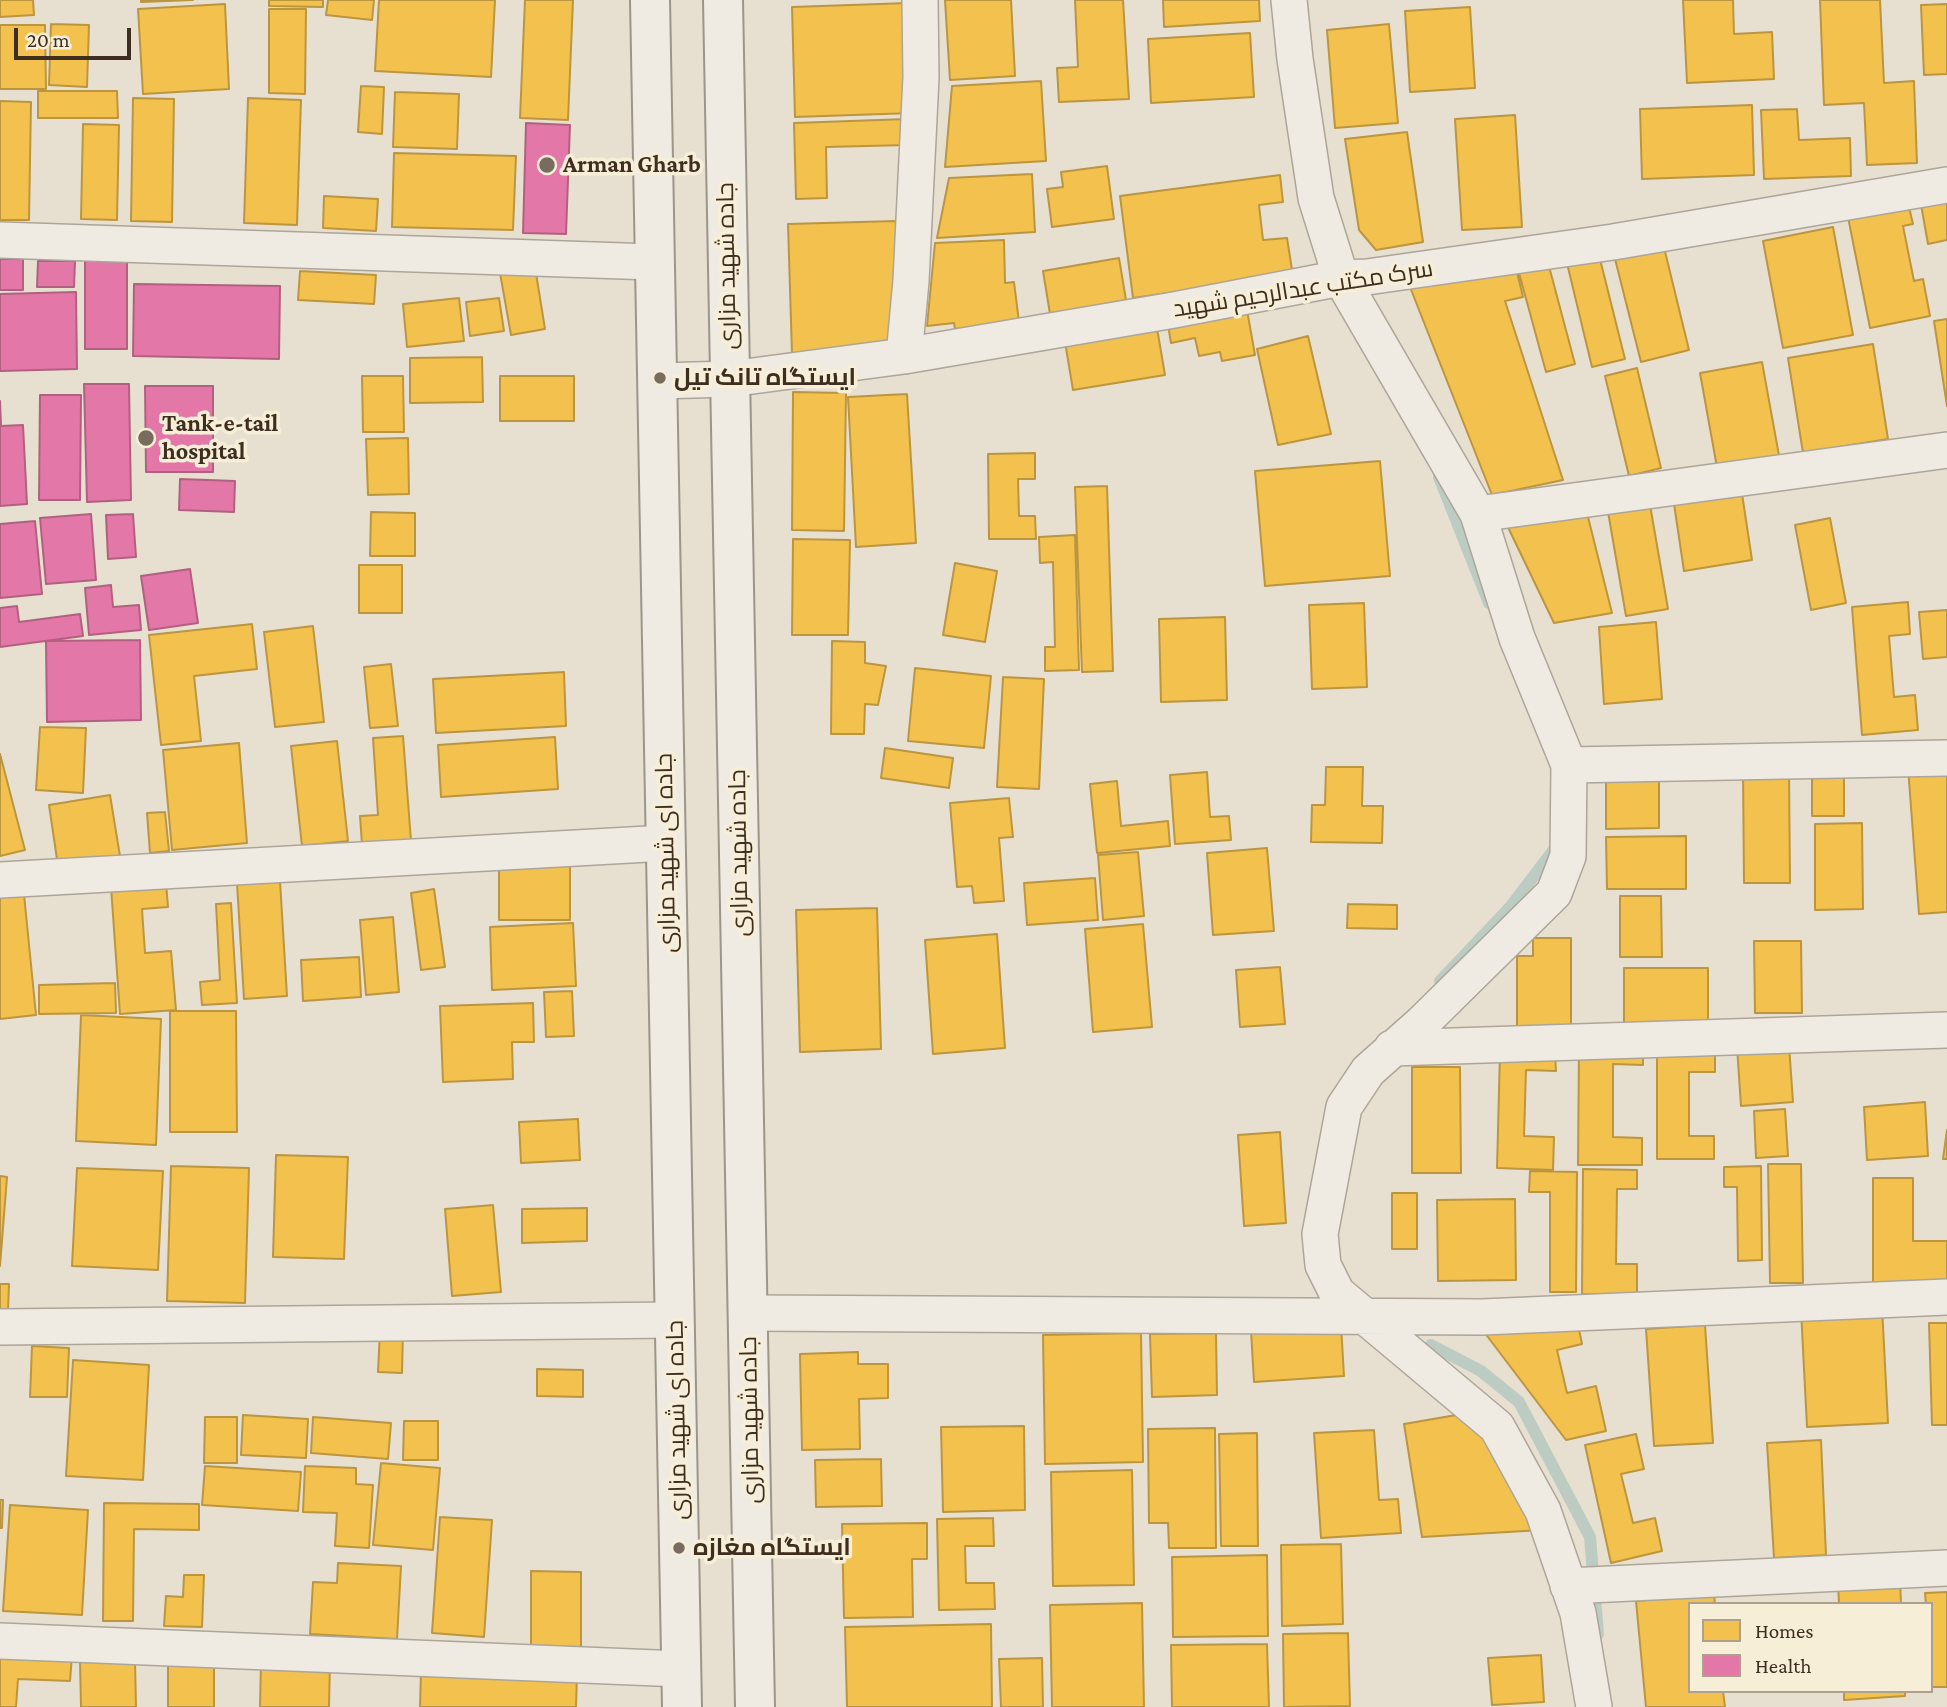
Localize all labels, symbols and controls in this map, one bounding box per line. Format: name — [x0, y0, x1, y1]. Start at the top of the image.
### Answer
scale bar — [18, 14, 135, 58]
text: 20 m — [27, 28, 70, 52]
place label: Arman Gharb — [563, 151, 701, 179]
marker: Arman Gharb — [537, 155, 557, 175]
street label: جاده شهید مزاری — [711, 182, 743, 350]
street label: سرک مکتب عبدالرحیم شهید — [1171, 254, 1435, 324]
place label: ایستگاه تانک تیل — [674, 364, 856, 392]
marker: ایستگاه تانک تیل — [652, 370, 668, 386]
place label: Tank-e-tail hospital — [162, 410, 278, 466]
marker: Tank-e-tail hospital — [136, 428, 156, 448]
street label: جاده ای شهید مزاری — [650, 753, 682, 953]
street label: جاده شهید مزاری — [723, 769, 755, 937]
street label: جاده ای شهید مزاری — [661, 1320, 693, 1520]
street label: جاده شهید مزاری — [734, 1336, 766, 1504]
place label: ایستگاه مغازه — [693, 1534, 851, 1562]
marker: ایستگاه مغازه — [671, 1540, 687, 1556]
legend — [1688, 1602, 1933, 1693]
text: Homes — [1755, 1619, 1814, 1643]
text: Health — [1755, 1654, 1811, 1678]

